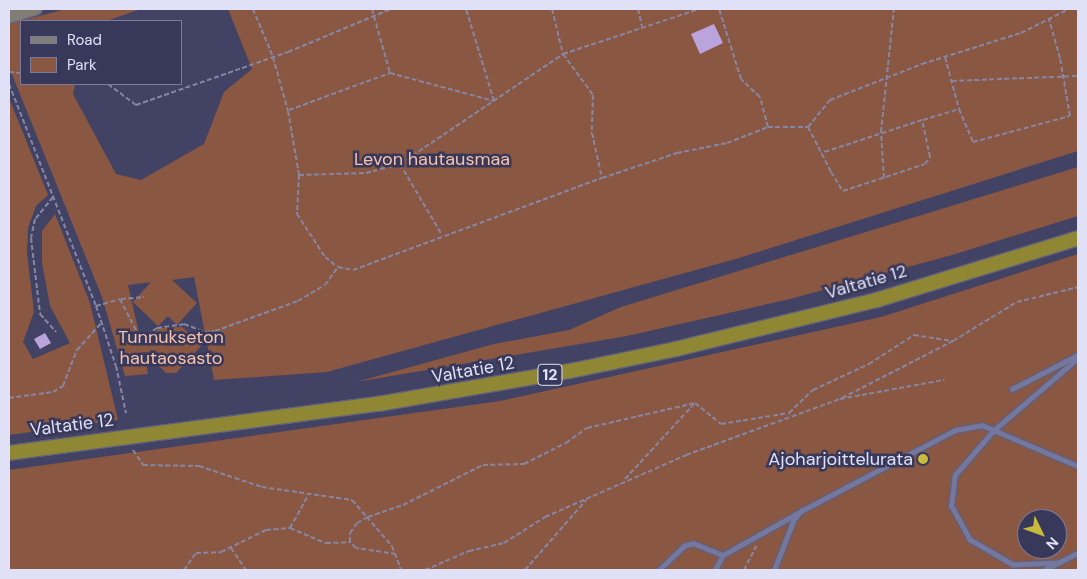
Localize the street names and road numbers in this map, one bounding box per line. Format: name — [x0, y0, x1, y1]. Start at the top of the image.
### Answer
street label: Valtatie 12 — [823, 260, 909, 304]
street label: Valtatie 12 — [430, 352, 516, 388]
road number: 12 — [536, 362, 564, 388]
street label: Valtatie 12 — [29, 409, 115, 441]

